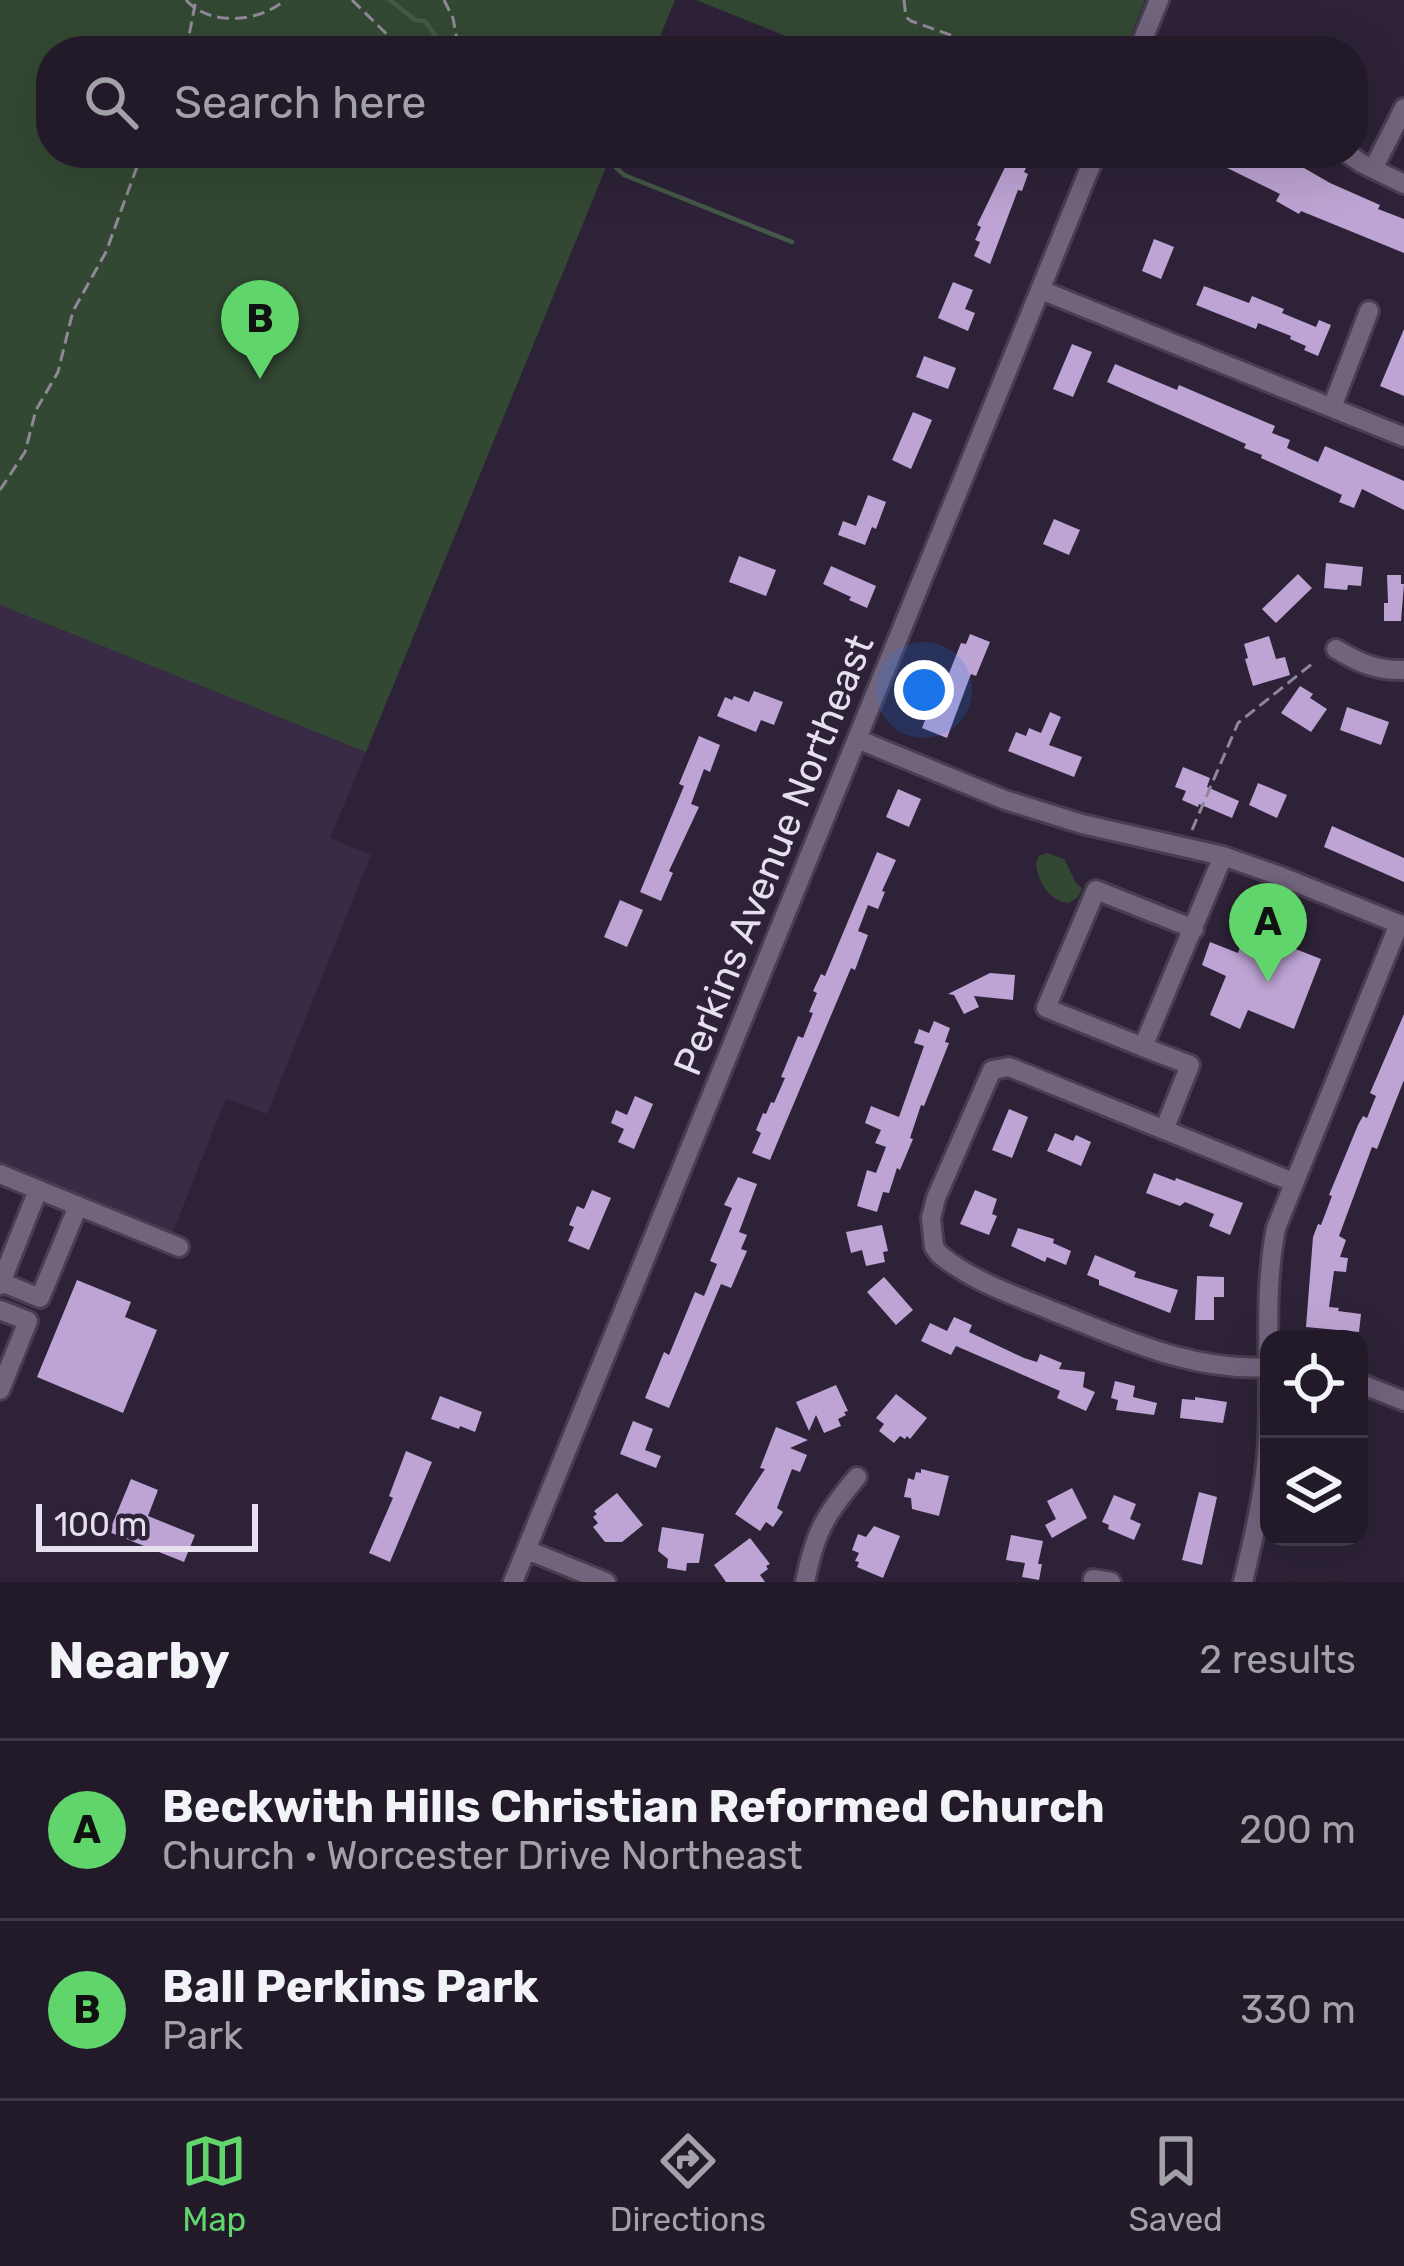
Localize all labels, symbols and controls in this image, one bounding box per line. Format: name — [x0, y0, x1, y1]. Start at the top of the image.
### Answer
search box — [36, 36, 1368, 168]
icon: search — [78, 69, 144, 135]
text: Search here — [174, 76, 426, 129]
pin: B — [221, 280, 299, 379]
street label: Perkins Avenue Northeast — [664, 628, 884, 1082]
your location — [894, 660, 954, 720]
pin: A — [1229, 883, 1307, 982]
map controls — [1260, 1330, 1368, 1546]
button: locate — [1260, 1330, 1368, 1438]
button: layers — [1260, 1438, 1368, 1546]
scale bar — [36, 1498, 258, 1551]
text: 100 m — [54, 1505, 147, 1544]
text: Nearby — [48, 1630, 230, 1691]
text: 2 results — [1199, 1637, 1356, 1683]
text: Beckwith Hills Christian Reformed Church — [162, 1780, 1105, 1833]
text: A — [73, 1807, 101, 1853]
text: 200 m — [1239, 1807, 1356, 1853]
text: Church · Worcester Drive Northeast — [162, 1833, 803, 1879]
text: Ball Perkins Park — [162, 1960, 539, 2013]
text: B — [73, 1987, 101, 2033]
text: 330 m — [1240, 1987, 1356, 2033]
text: Park — [162, 2013, 243, 2059]
tab: Map — [181, 2128, 247, 2239]
tab: Directions — [610, 2128, 766, 2239]
tab: Saved — [1129, 2128, 1223, 2239]

